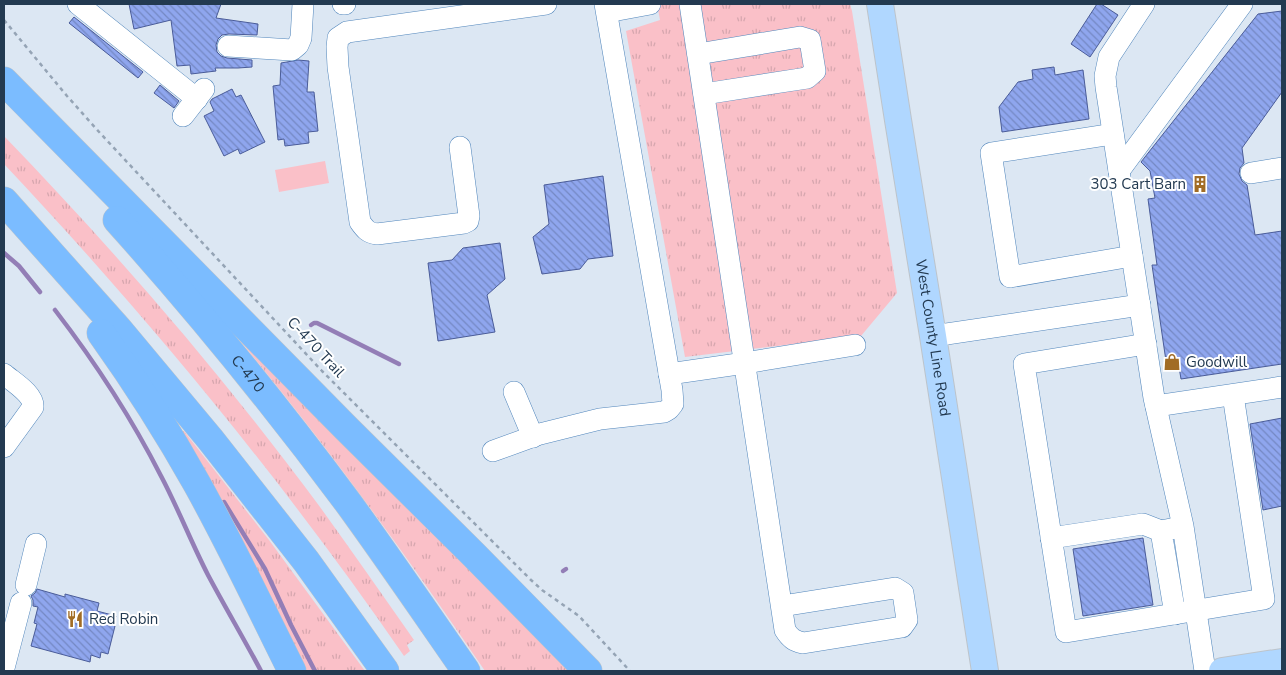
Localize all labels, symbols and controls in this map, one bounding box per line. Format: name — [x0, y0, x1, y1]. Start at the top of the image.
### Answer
place label: 303 Cart Barn — [1090, 174, 1186, 194]
building icon: 303 Cart Barn — [1190, 174, 1210, 194]
street label: West County Line Road — [911, 258, 955, 418]
street label: C-470 Trail — [283, 312, 350, 382]
street label: C-470 — [227, 351, 269, 397]
shop icon: Goodwill — [1162, 352, 1182, 372]
place label: Goodwill — [1186, 352, 1248, 372]
restaurant icon: Red Robin — [65, 609, 85, 629]
place label: Red Robin — [89, 609, 158, 629]

